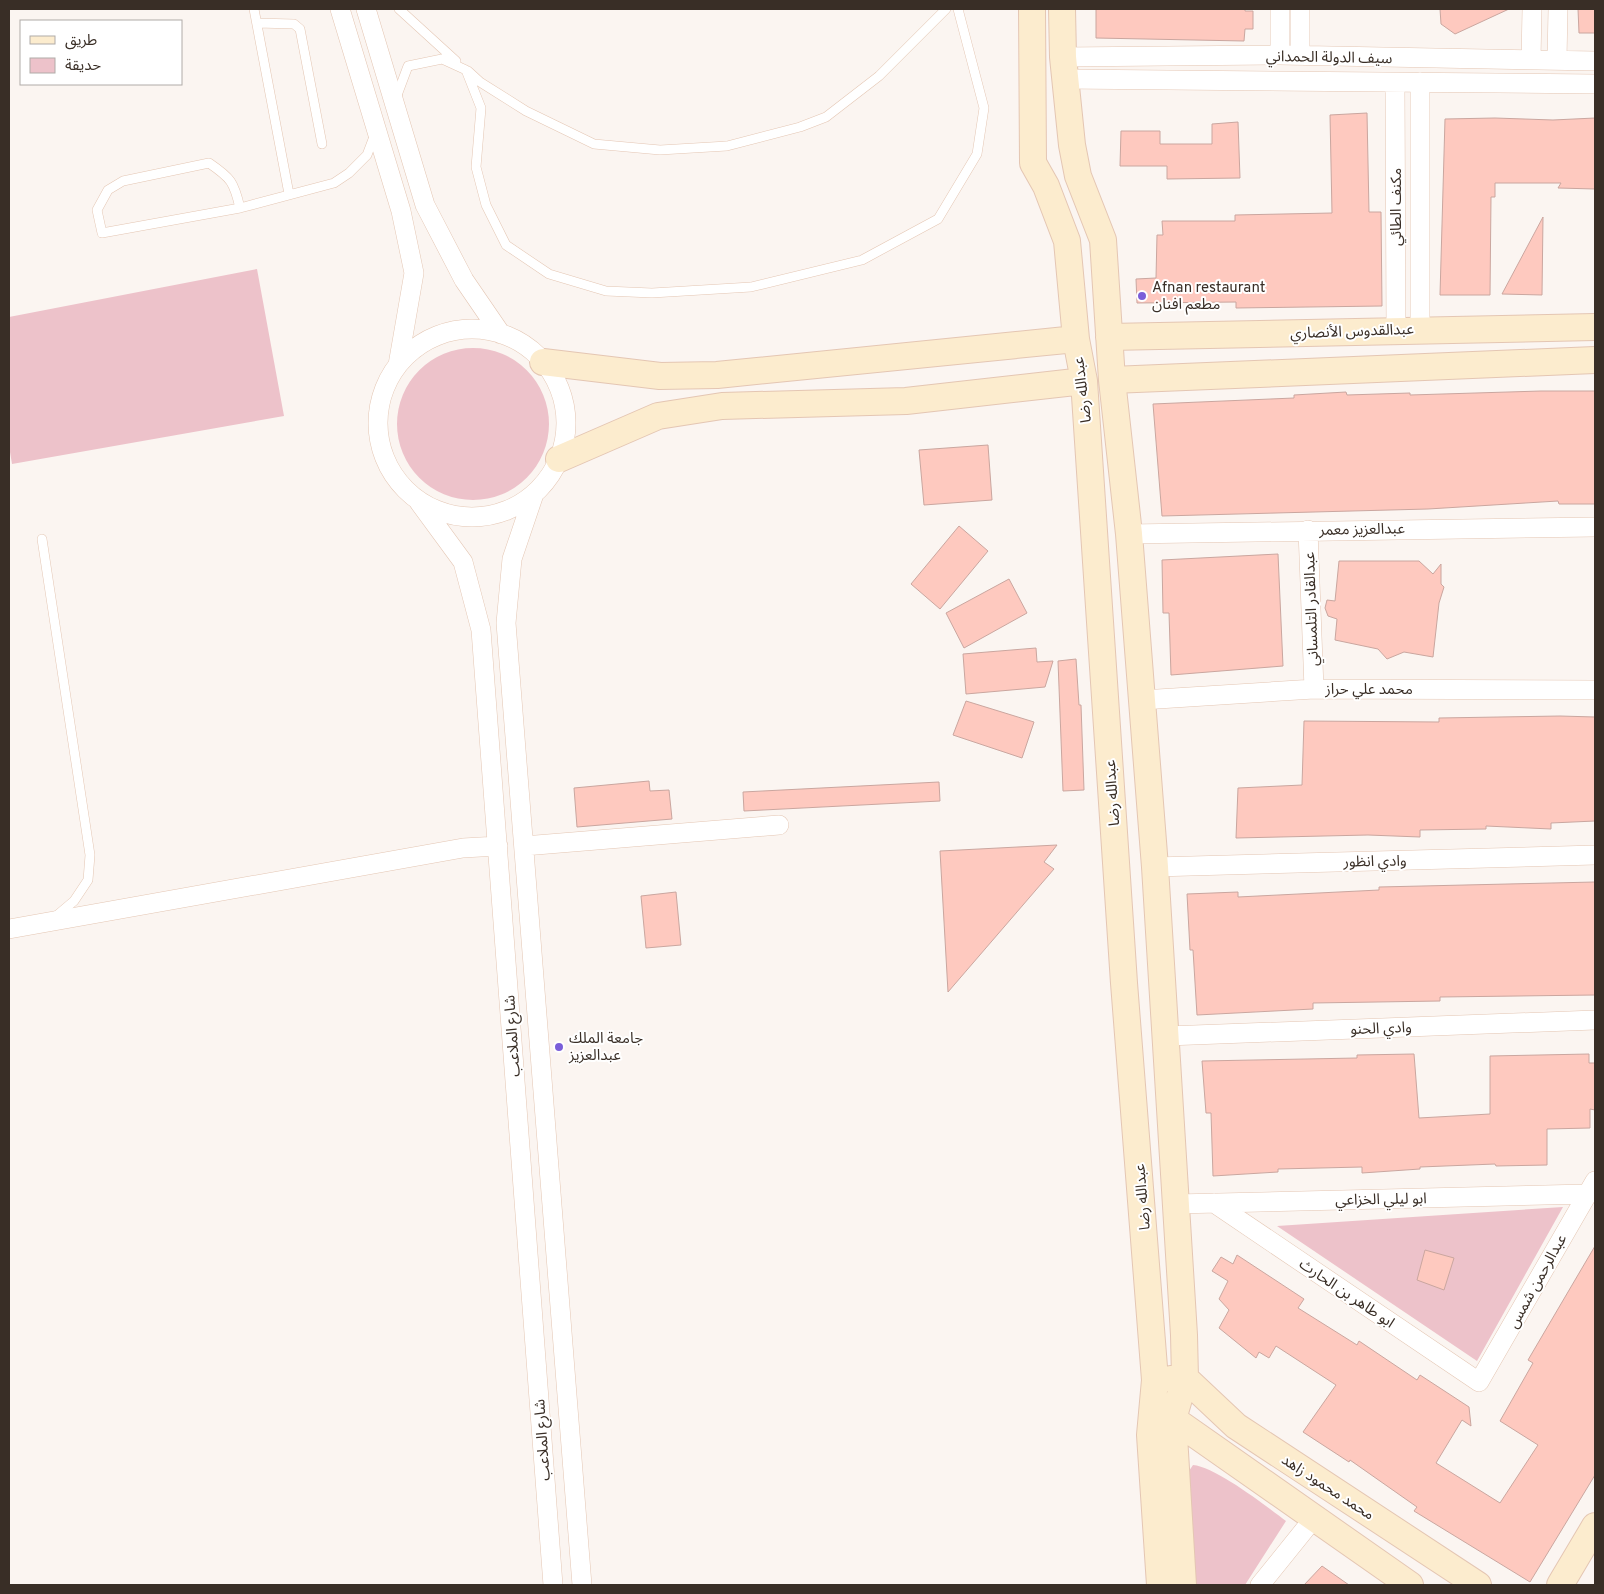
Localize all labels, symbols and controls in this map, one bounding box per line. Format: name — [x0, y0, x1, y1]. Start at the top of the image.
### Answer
legend — [20, 20, 182, 85]
text: طريق — [65, 32, 97, 51]
street label: سيف الدولة الحمداني — [1266, 48, 1393, 70]
text: حديقة — [65, 57, 101, 76]
street label: مكنف الطائي — [1388, 168, 1407, 246]
place label: Afnan restaurant مطعم افنان — [1152, 279, 1265, 315]
marker: Afnan restaurant مطعم افنان — [1136, 290, 1148, 302]
street label: عبدالقدوس الأنصاري — [1290, 321, 1415, 345]
street label: عبدالله رضا — [1070, 355, 1097, 424]
street label: عبدالعزيز معمر — [1318, 520, 1405, 541]
street label: عبدالقادر التلمساني — [1301, 551, 1324, 667]
street label: محمد علي حراز — [1324, 681, 1413, 700]
street label: عبدالله رضا — [1102, 759, 1125, 827]
street label: وادي انظور — [1342, 852, 1407, 873]
street label: شارع الملاعب — [501, 994, 527, 1077]
street label: وادي الحنو — [1350, 1019, 1412, 1041]
place label: جامعة الملك عبدالعزيز — [568, 1030, 643, 1066]
marker: جامعة الملك عبدالعزيز — [553, 1041, 565, 1053]
street label: عبدالله رضا — [1131, 1163, 1156, 1231]
street label: ابو ليلي الخزاعي — [1335, 1190, 1427, 1211]
street label: عبدالرحمن شمس — [1505, 1231, 1572, 1332]
street label: ابو طاهر بن الحارث — [1295, 1255, 1398, 1333]
street label: شارع الملاعب — [531, 1398, 557, 1481]
street label: محمد محمود زاهد — [1277, 1451, 1377, 1525]

